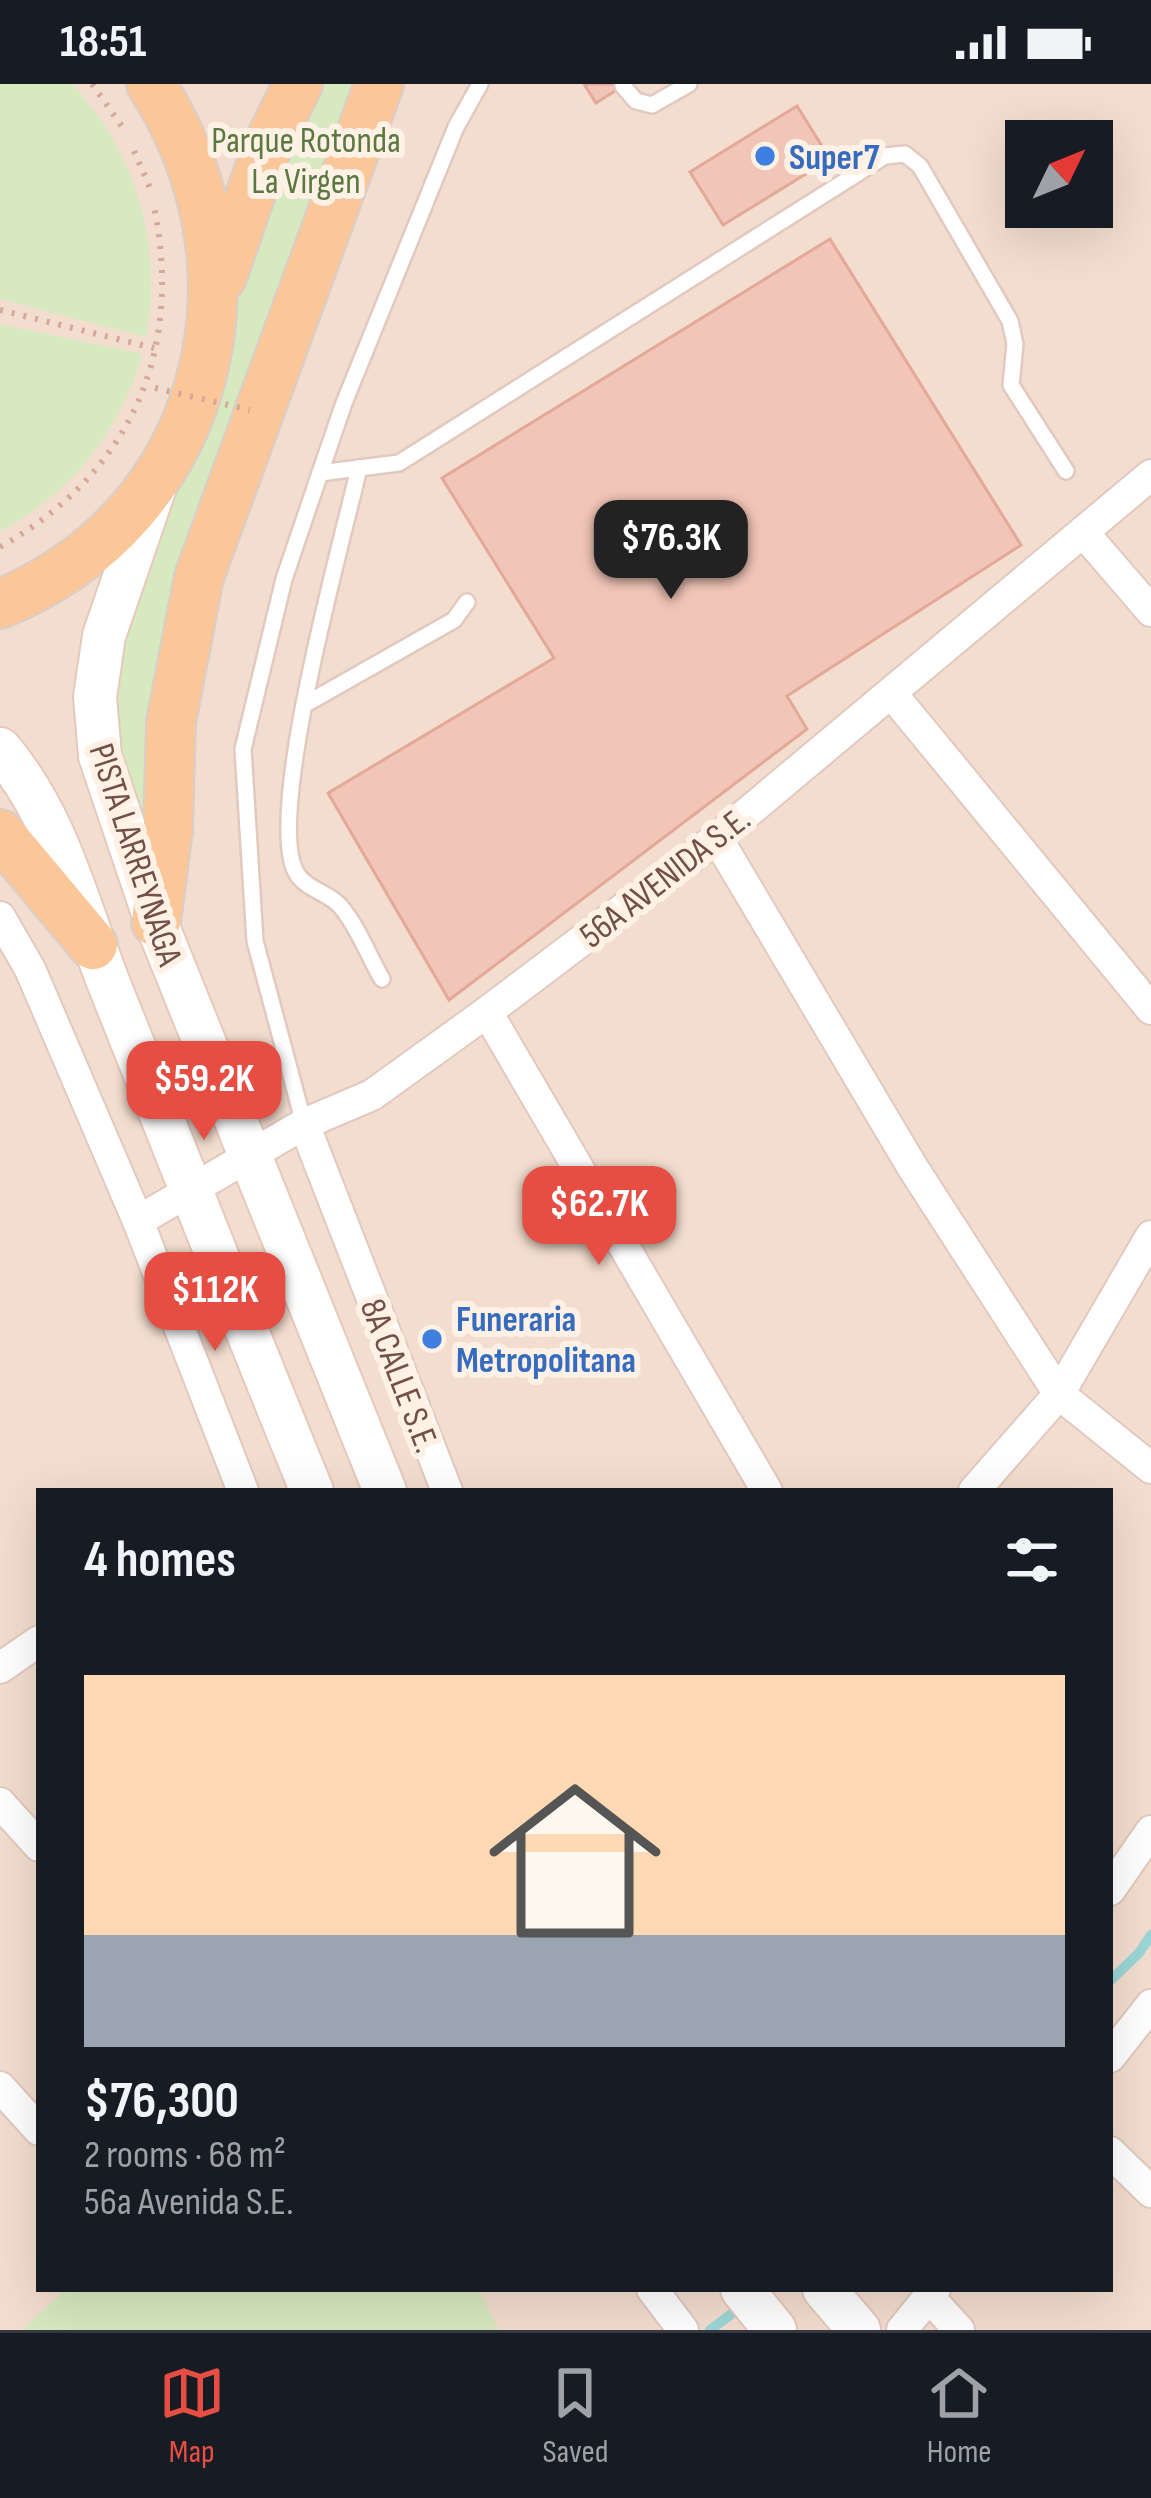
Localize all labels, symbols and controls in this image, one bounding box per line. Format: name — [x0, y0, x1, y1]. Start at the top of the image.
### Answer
text: 18:51 — [60, 15, 146, 70]
park label: Parque Rotonda La Virgen — [211, 120, 401, 204]
north arrow — [1005, 120, 1113, 228]
map controls — [1005, 120, 1113, 228]
place label: Super7 — [789, 137, 880, 180]
marker: Super7 — [752, 143, 778, 169]
pin: $76.3K — [573, 500, 769, 602]
text: $76.3K — [621, 515, 721, 562]
street label: PISTA LARREYNAGA — [78, 738, 191, 972]
street label: 56A AVENIDA S.E. — [572, 798, 759, 958]
pin: $59.2K — [106, 1041, 302, 1143]
text: $59.2K — [154, 1056, 254, 1103]
pin: $62.7K — [501, 1166, 697, 1268]
text: $62.7K — [549, 1181, 649, 1228]
pin: $112K — [131, 1252, 299, 1354]
text: $112K — [171, 1267, 259, 1314]
street label: 8A CALLE S.E. — [350, 1293, 448, 1459]
place label: Funeraria Metropolitana — [456, 1299, 636, 1383]
marker: Funeraria Metropolitana — [419, 1326, 445, 1352]
icon: filters — [999, 1527, 1065, 1593]
text: 4 homes — [84, 1530, 236, 1591]
icon: home — [467, 1753, 683, 1969]
text: $76,300 — [84, 2071, 239, 2132]
text: 2 rooms · 68 m² — [84, 2132, 286, 2179]
text: 56a Avenida S.E. — [84, 2179, 294, 2226]
tab: Map — [159, 2360, 225, 2472]
tab: Saved — [542, 2360, 609, 2472]
tab: Home — [926, 2360, 992, 2472]

